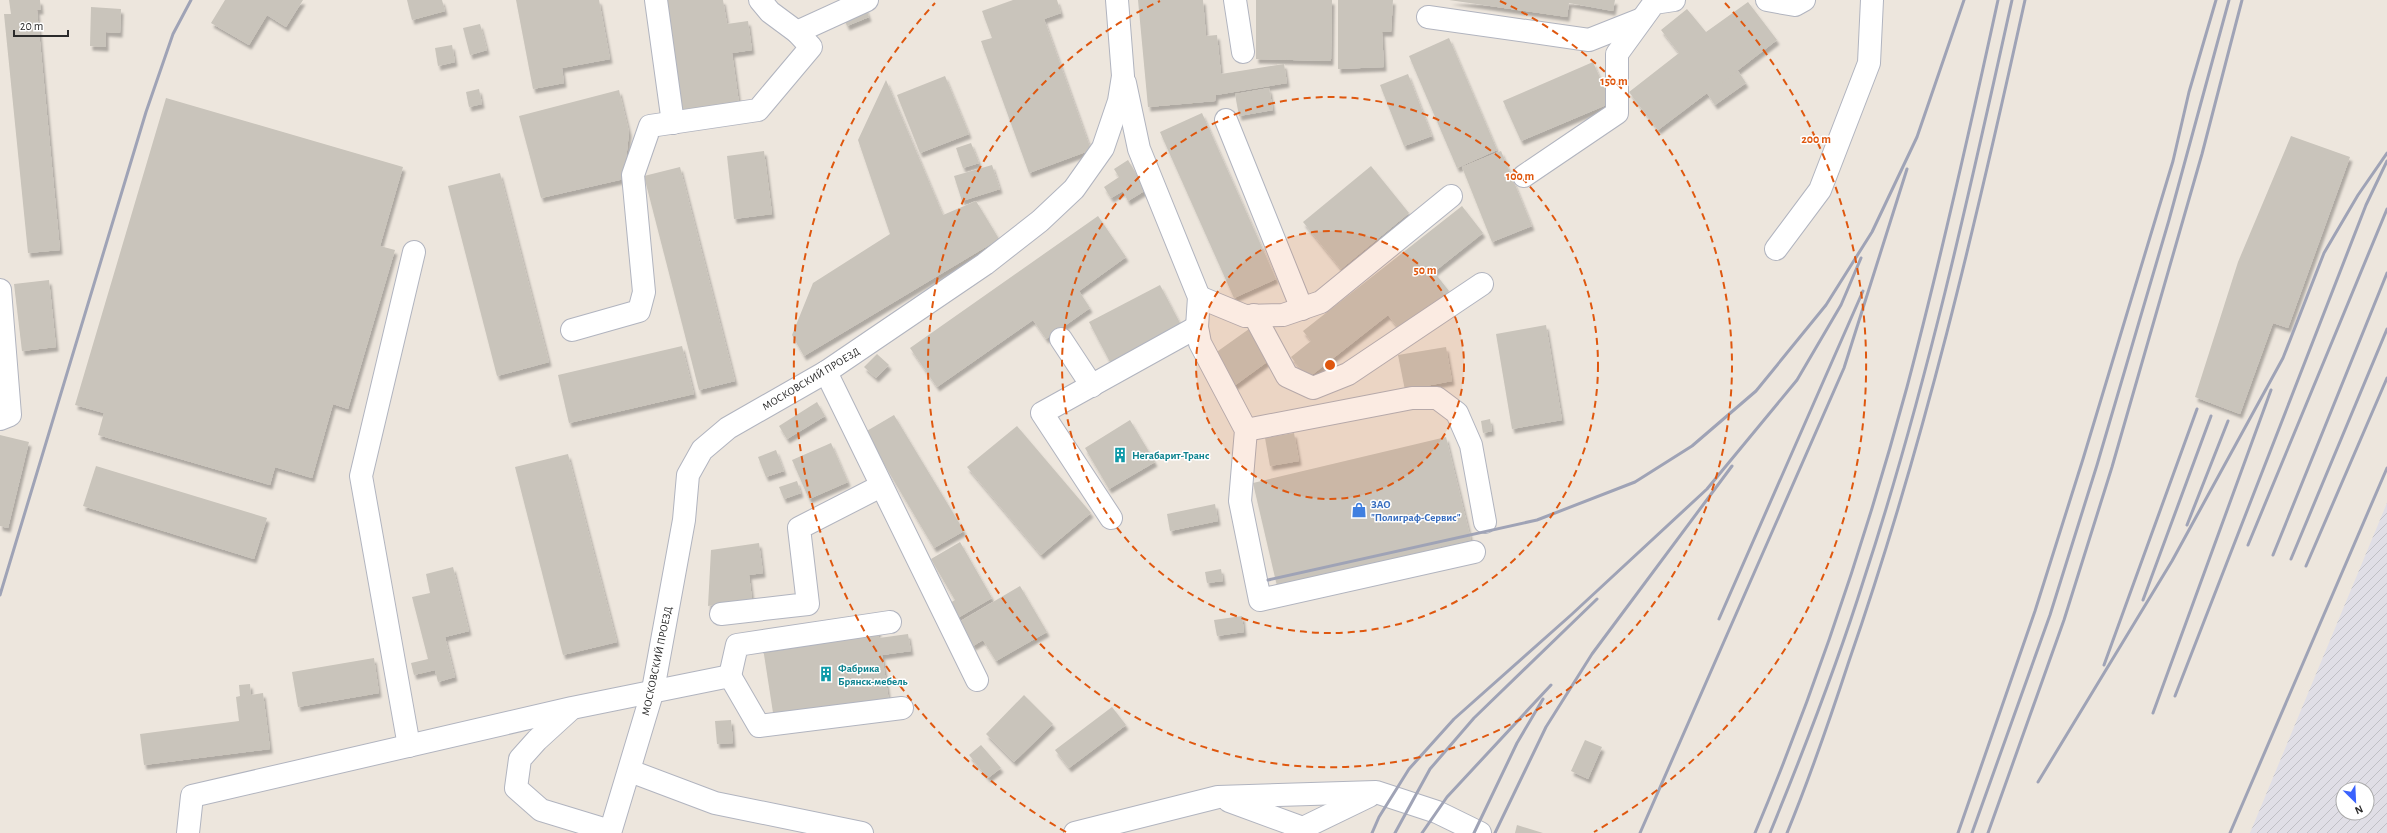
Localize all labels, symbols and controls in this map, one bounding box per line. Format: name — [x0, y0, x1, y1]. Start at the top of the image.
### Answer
scale bar — [14, 12, 68, 38]
text: 20 m — [20, 20, 43, 32]
text: 150 m — [1600, 75, 1628, 87]
text: 200 m — [1801, 133, 1831, 145]
text: 100 m — [1506, 170, 1534, 182]
text: 50 m — [1414, 264, 1437, 276]
street label: МОСКОВСКИЙ ПРОЕЗД — [760, 346, 862, 412]
centre of rings — [1323, 358, 1337, 372]
building icon: Негабарит-Транс — [1111, 446, 1129, 464]
place label: Негабарит-Транс — [1132, 450, 1210, 461]
place label: ЗАО "Полиграф-Сервис" — [1371, 499, 1461, 523]
shop icon: ЗАО "Полиграф-Сервис" — [1350, 501, 1368, 519]
street label: МОСКОВСКИЙ ПРОЕЗД — [640, 605, 674, 717]
place label: Фабрика Брянск-мебель — [838, 663, 909, 687]
building icon: Фабрика Брянск-мебель — [817, 665, 835, 683]
north arrow — [2335, 781, 2375, 821]
text: N — [2353, 803, 2365, 816]

